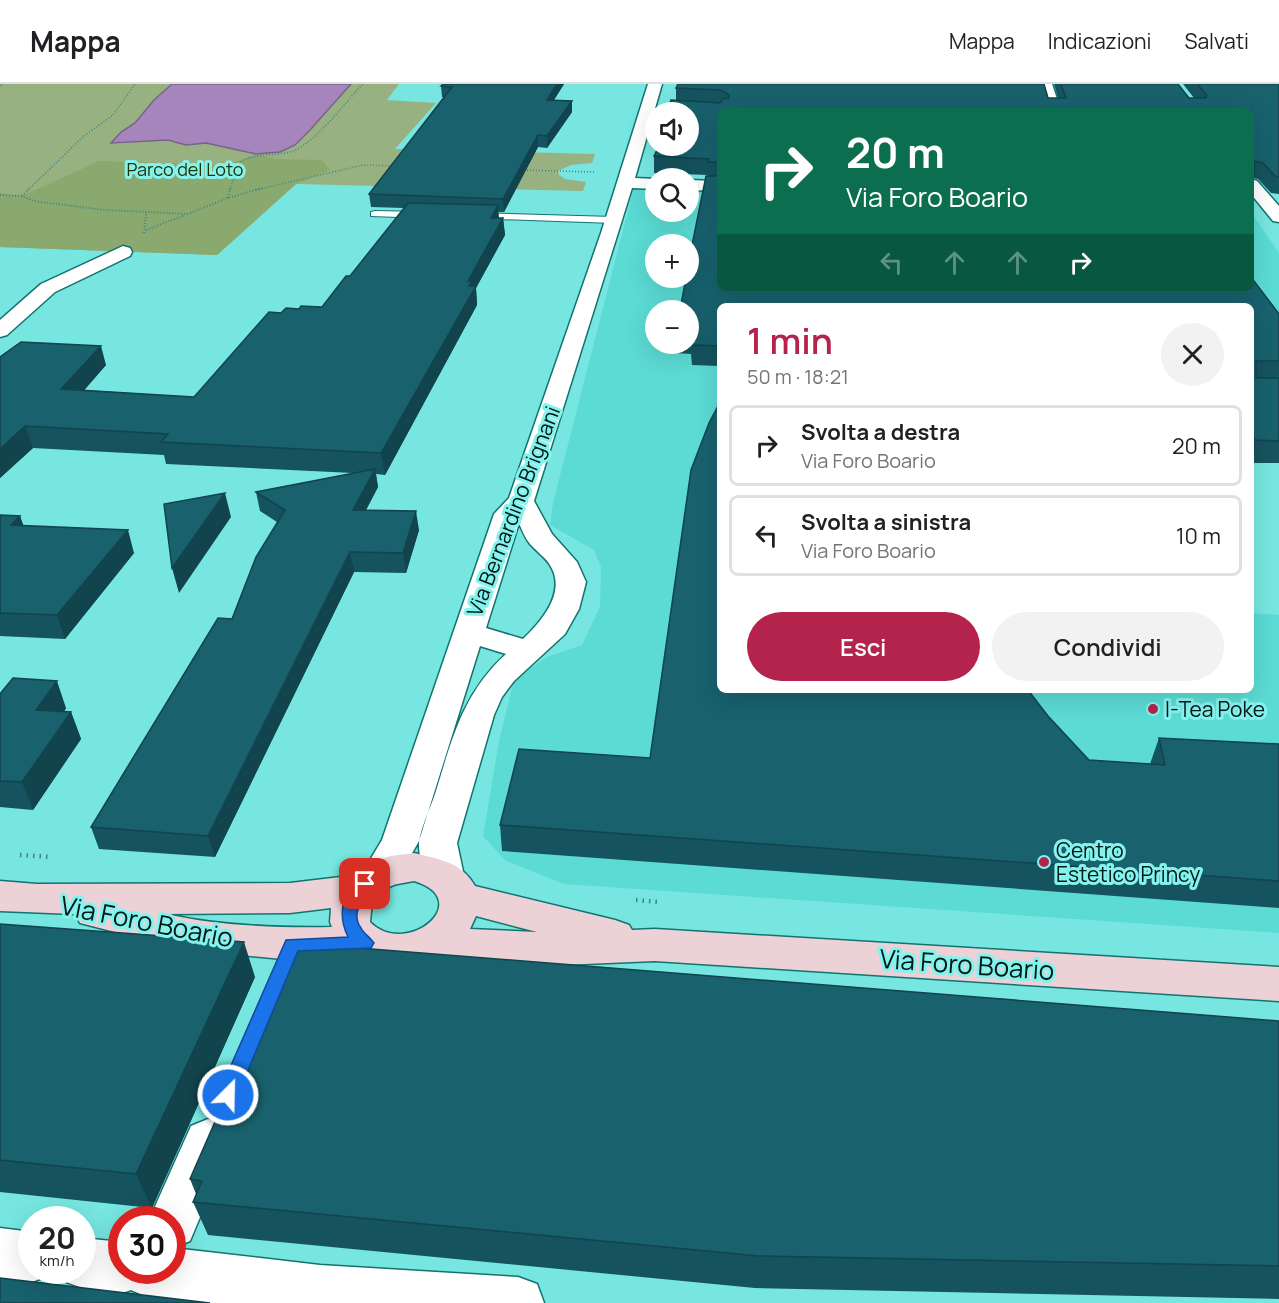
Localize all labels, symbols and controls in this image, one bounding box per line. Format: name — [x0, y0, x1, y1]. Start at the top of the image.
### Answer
text: Mappa — [30, 22, 121, 60]
text: Mappa — [949, 27, 1015, 55]
text: Indicazioni — [1048, 27, 1151, 55]
text: Salvati — [1184, 27, 1249, 55]
map controls — [645, 102, 699, 354]
button: sound — [645, 102, 699, 156]
text: 20 m — [846, 123, 945, 181]
icon: right — [747, 132, 825, 210]
park label: Parco del Loto — [126, 157, 244, 181]
button: search — [645, 168, 699, 222]
text: Via Foro Boario — [846, 178, 1028, 215]
button: + — [645, 234, 699, 288]
icon: left — [875, 246, 908, 279]
icon: ahead — [938, 246, 971, 279]
icon: ahead — [1001, 246, 1034, 279]
icon: right — [1064, 246, 1097, 279]
button: − — [645, 300, 699, 354]
text: 1 min — [747, 316, 833, 365]
button: close — [1161, 323, 1224, 386]
text: 50 m · 18:21 — [747, 363, 849, 390]
street label: Via Bernardino Brignani — [460, 402, 566, 620]
text: Svolta a destra — [801, 417, 960, 447]
icon: right — [750, 429, 783, 462]
text: 20 m — [1172, 431, 1221, 461]
text: Via Foro Boario — [801, 447, 936, 474]
text: Svolta a sinistra — [801, 507, 971, 537]
icon: left — [750, 519, 783, 552]
text: 10 m — [1176, 521, 1221, 551]
text: Via Foro Boario — [801, 537, 936, 564]
button: Esci — [747, 612, 980, 681]
button: Condividi — [992, 612, 1224, 681]
place label: I-Tea Poke — [1165, 695, 1265, 723]
marker: I-Tea Poke — [1146, 702, 1160, 716]
place label: Centro Estetico Princy — [1056, 836, 1200, 888]
marker: Centro Estetico Princy — [1037, 855, 1051, 869]
pin — [339, 858, 390, 909]
icon: arrive — [348, 867, 381, 900]
street label: Via Foro Boario — [58, 887, 236, 955]
street label: Via Foro Boario — [878, 940, 1056, 988]
position arrow — [196, 1063, 260, 1127]
speed limit sign: 30 — [108, 1206, 186, 1284]
text: 20 — [38, 1217, 76, 1258]
text: km/h — [40, 1250, 74, 1271]

